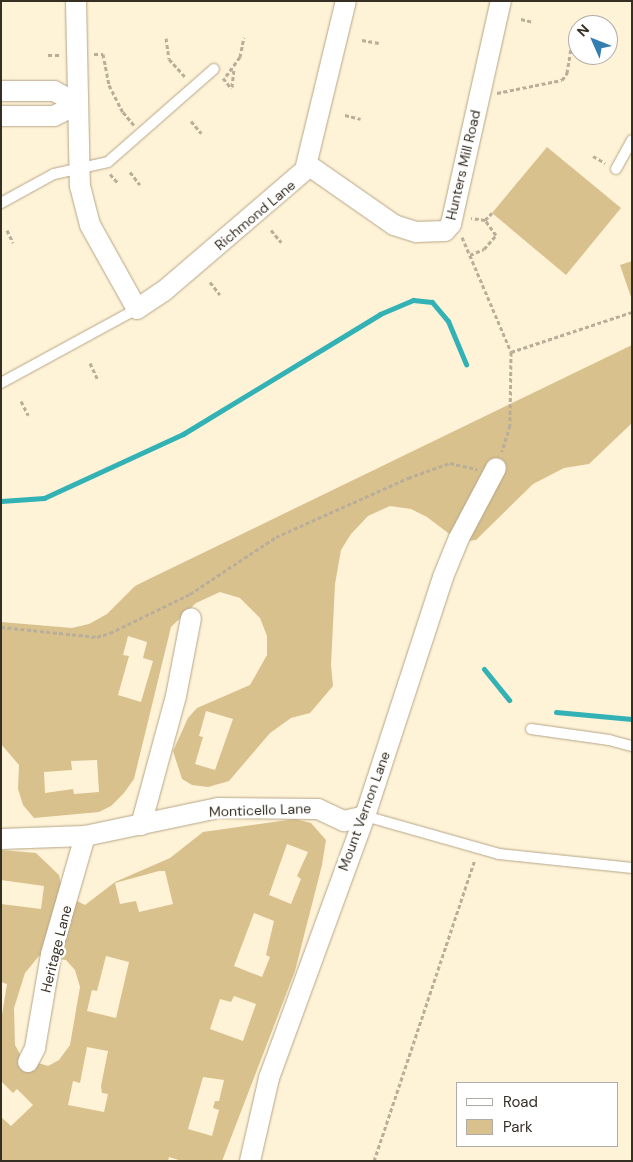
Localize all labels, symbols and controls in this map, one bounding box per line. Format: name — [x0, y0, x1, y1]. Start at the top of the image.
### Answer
north arrow — [568, 15, 618, 65]
text: N — [573, 20, 593, 40]
street label: Hunters Mill Road — [442, 108, 484, 222]
street label: Richmond Lane — [211, 176, 299, 254]
street label: Mount Vernon Lane — [335, 749, 393, 873]
street label: Monticello Lane — [209, 800, 311, 820]
street label: Heritage Lane — [37, 904, 75, 994]
legend — [456, 1082, 618, 1147]
text: Road — [503, 1092, 538, 1112]
text: Park — [503, 1117, 533, 1137]

